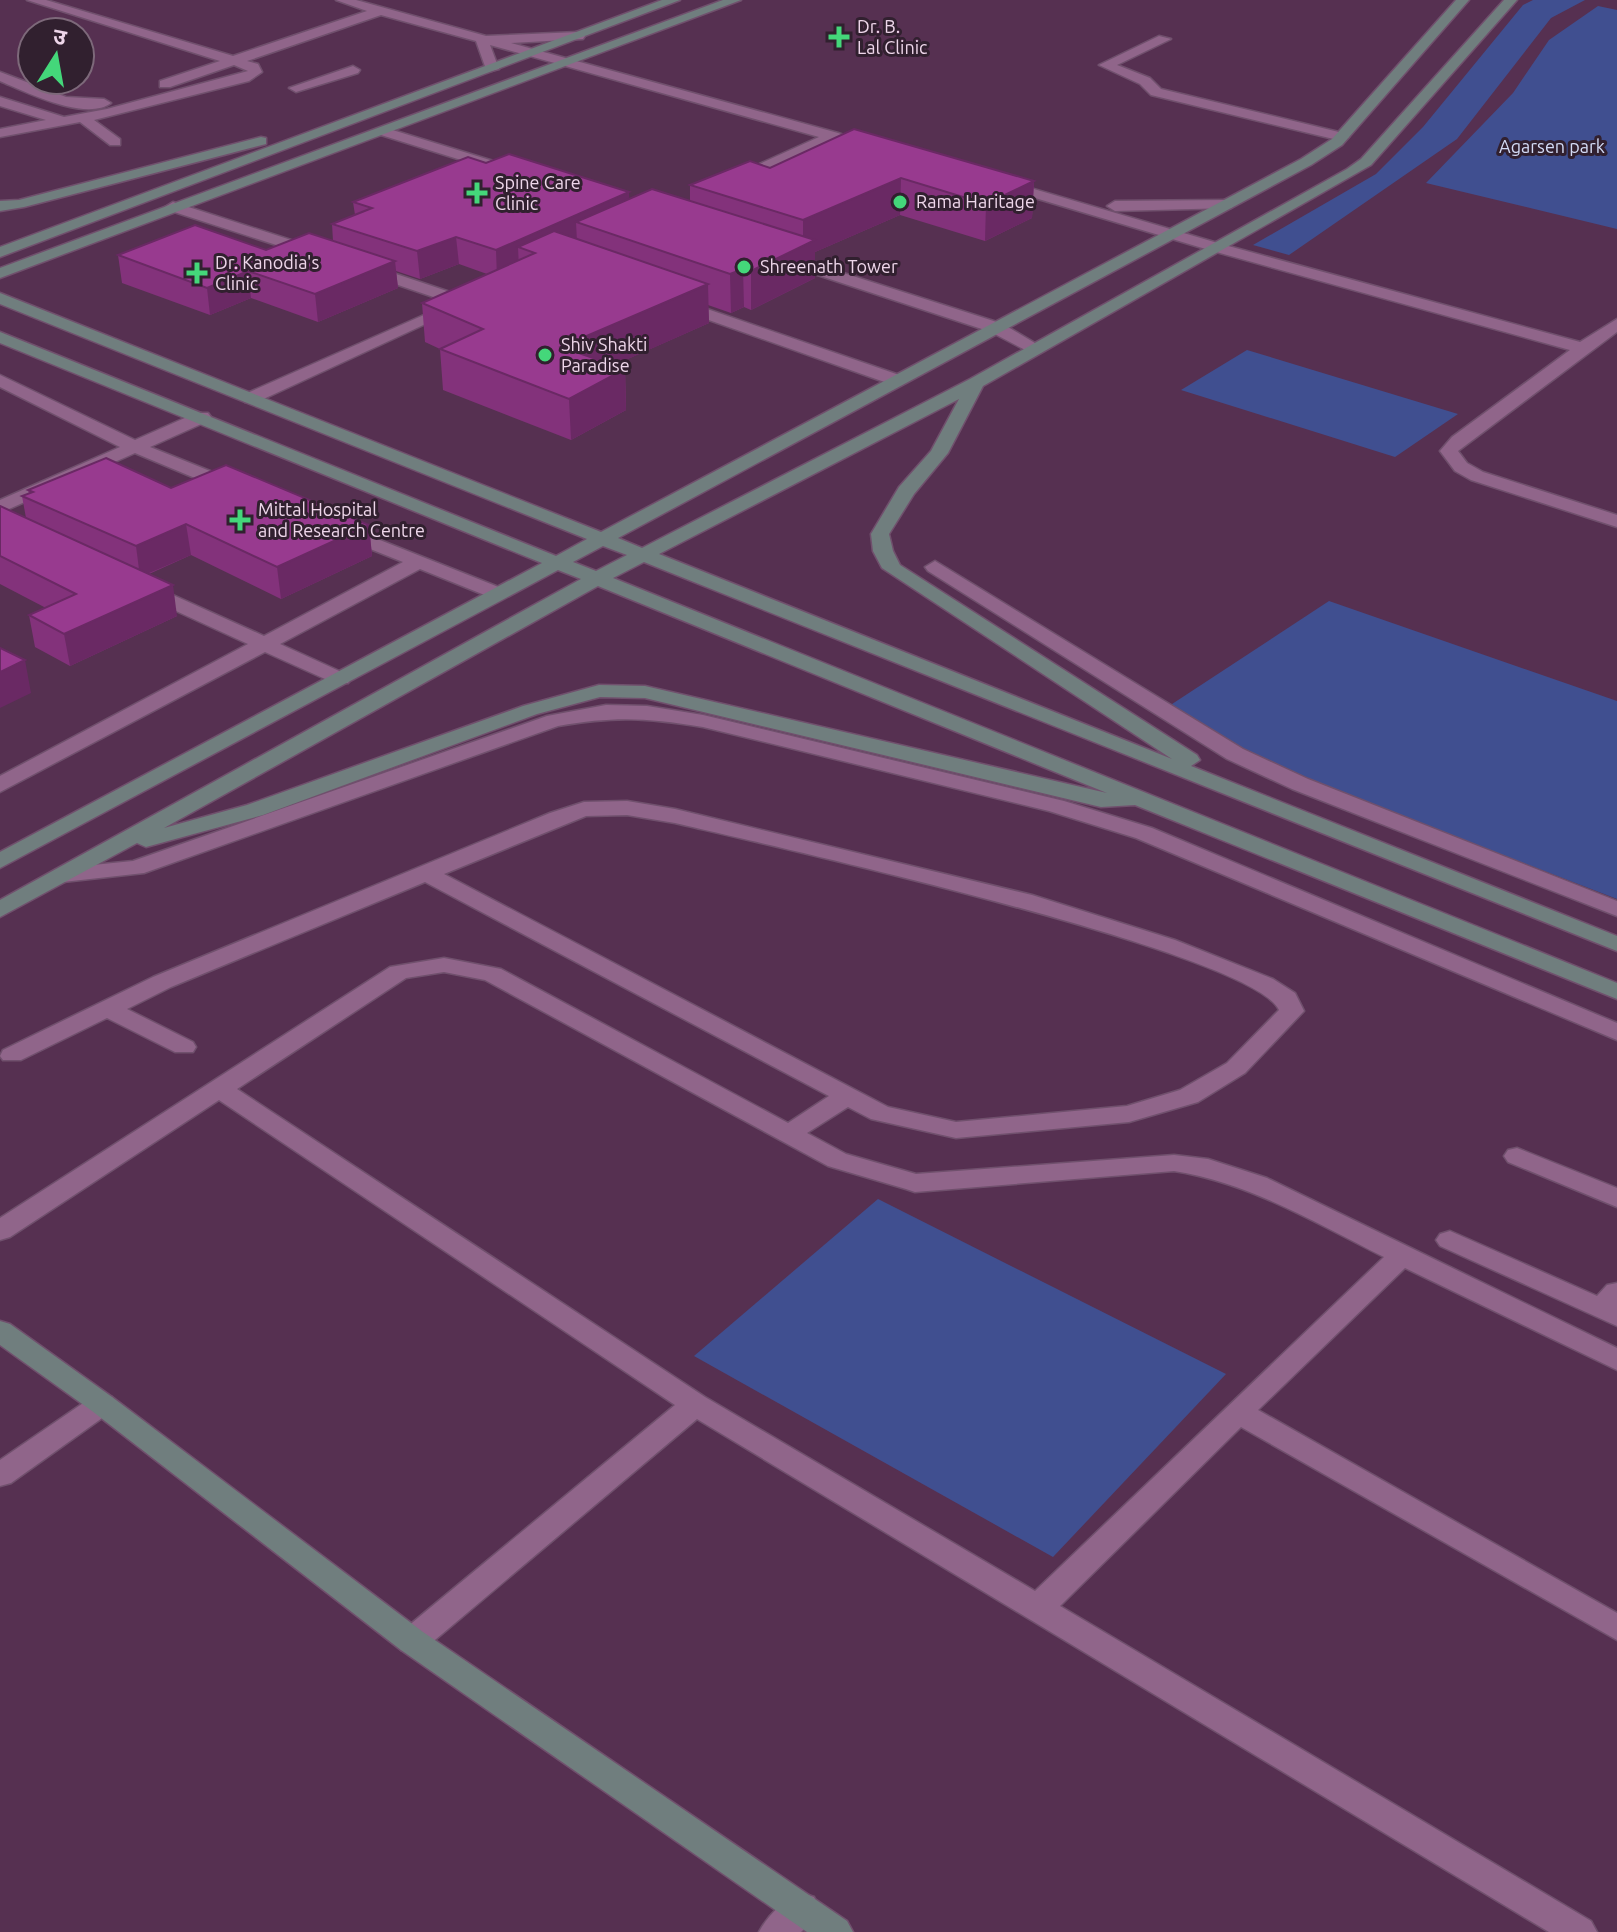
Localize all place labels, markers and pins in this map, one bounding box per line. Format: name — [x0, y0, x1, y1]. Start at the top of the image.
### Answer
place label: Dr. B. Lal Clinic — [857, 16, 927, 57]
marker: Dr. B. Lal Clinic — [828, 26, 850, 48]
place label: Spine Care Clinic — [495, 172, 581, 213]
marker: Spine Care Clinic — [466, 182, 488, 204]
place label: Rama Haritage — [916, 191, 1035, 211]
marker: Rama Haritage — [891, 193, 909, 211]
place label: Dr. Kanodia's Clinic — [215, 252, 319, 293]
place label: Shreenath Tower — [760, 256, 898, 276]
marker: Shreenath Tower — [735, 258, 753, 276]
marker: Dr. Kanodia's Clinic — [186, 262, 208, 284]
place label: Shiv Shakti Paradise — [561, 334, 647, 375]
marker: Shiv Shakti Paradise — [536, 346, 554, 364]
place label: Mittal Hospital and Research Centre — [258, 499, 425, 540]
marker: Mittal Hospital and Research Centre — [229, 509, 251, 531]

